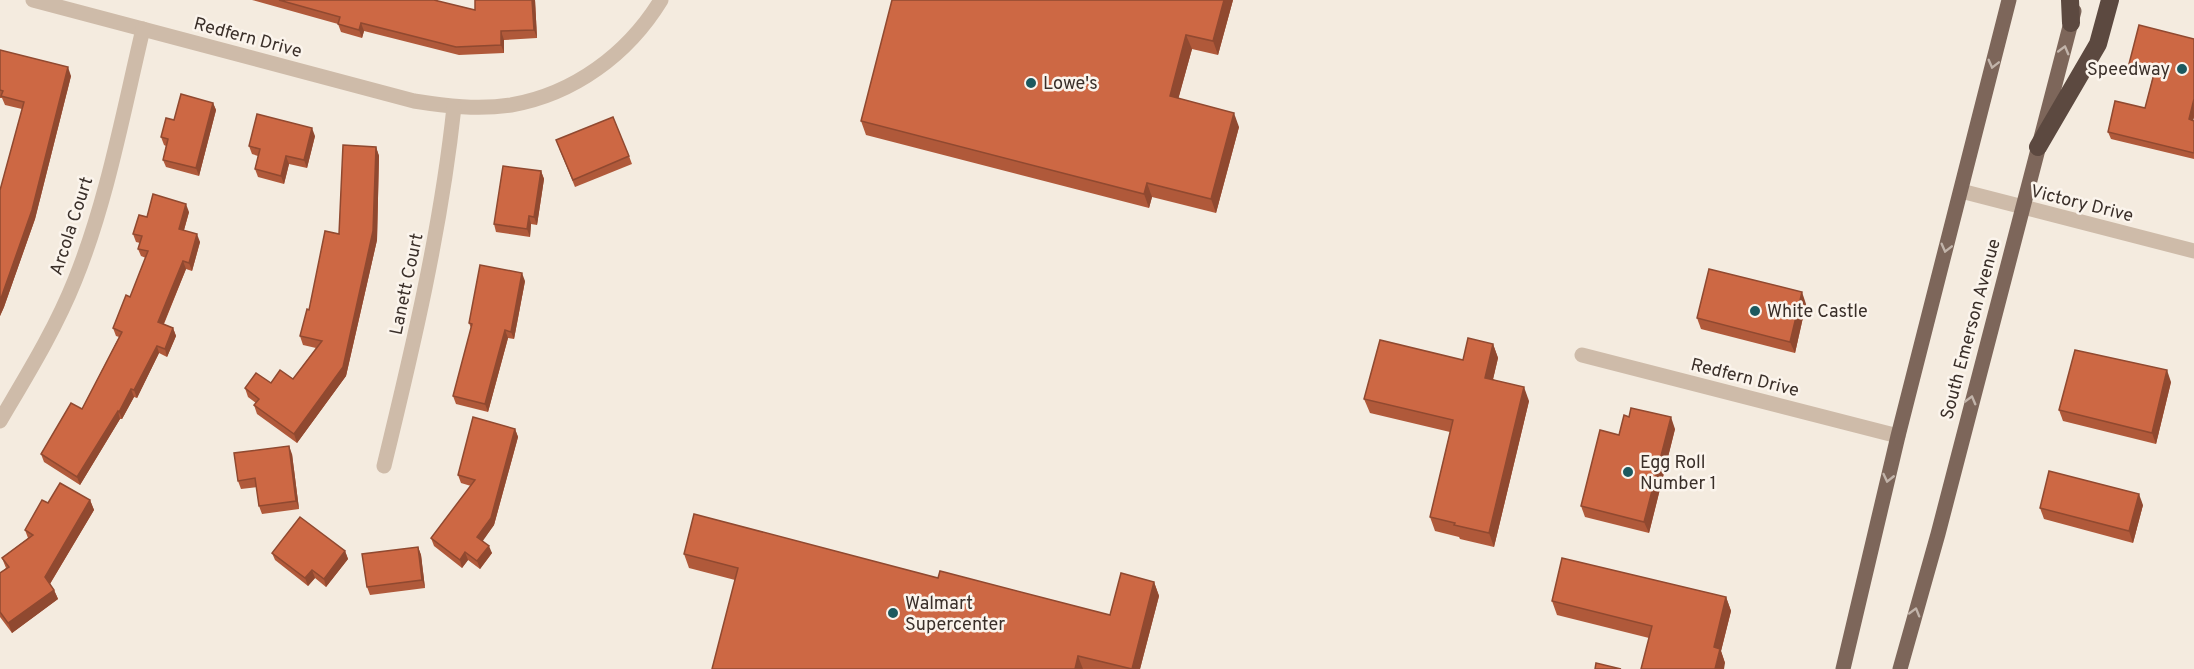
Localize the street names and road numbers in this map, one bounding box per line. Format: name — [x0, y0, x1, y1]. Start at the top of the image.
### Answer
street label: Redfern Drive — [191, 13, 304, 64]
street label: Arcola Court — [46, 174, 99, 279]
street label: Victory Drive — [2028, 181, 2135, 228]
street label: Lanett Court — [385, 231, 429, 337]
street label: South Emerson Avenue — [1936, 236, 2007, 422]
street label: Redfern Drive — [1688, 354, 1801, 403]

